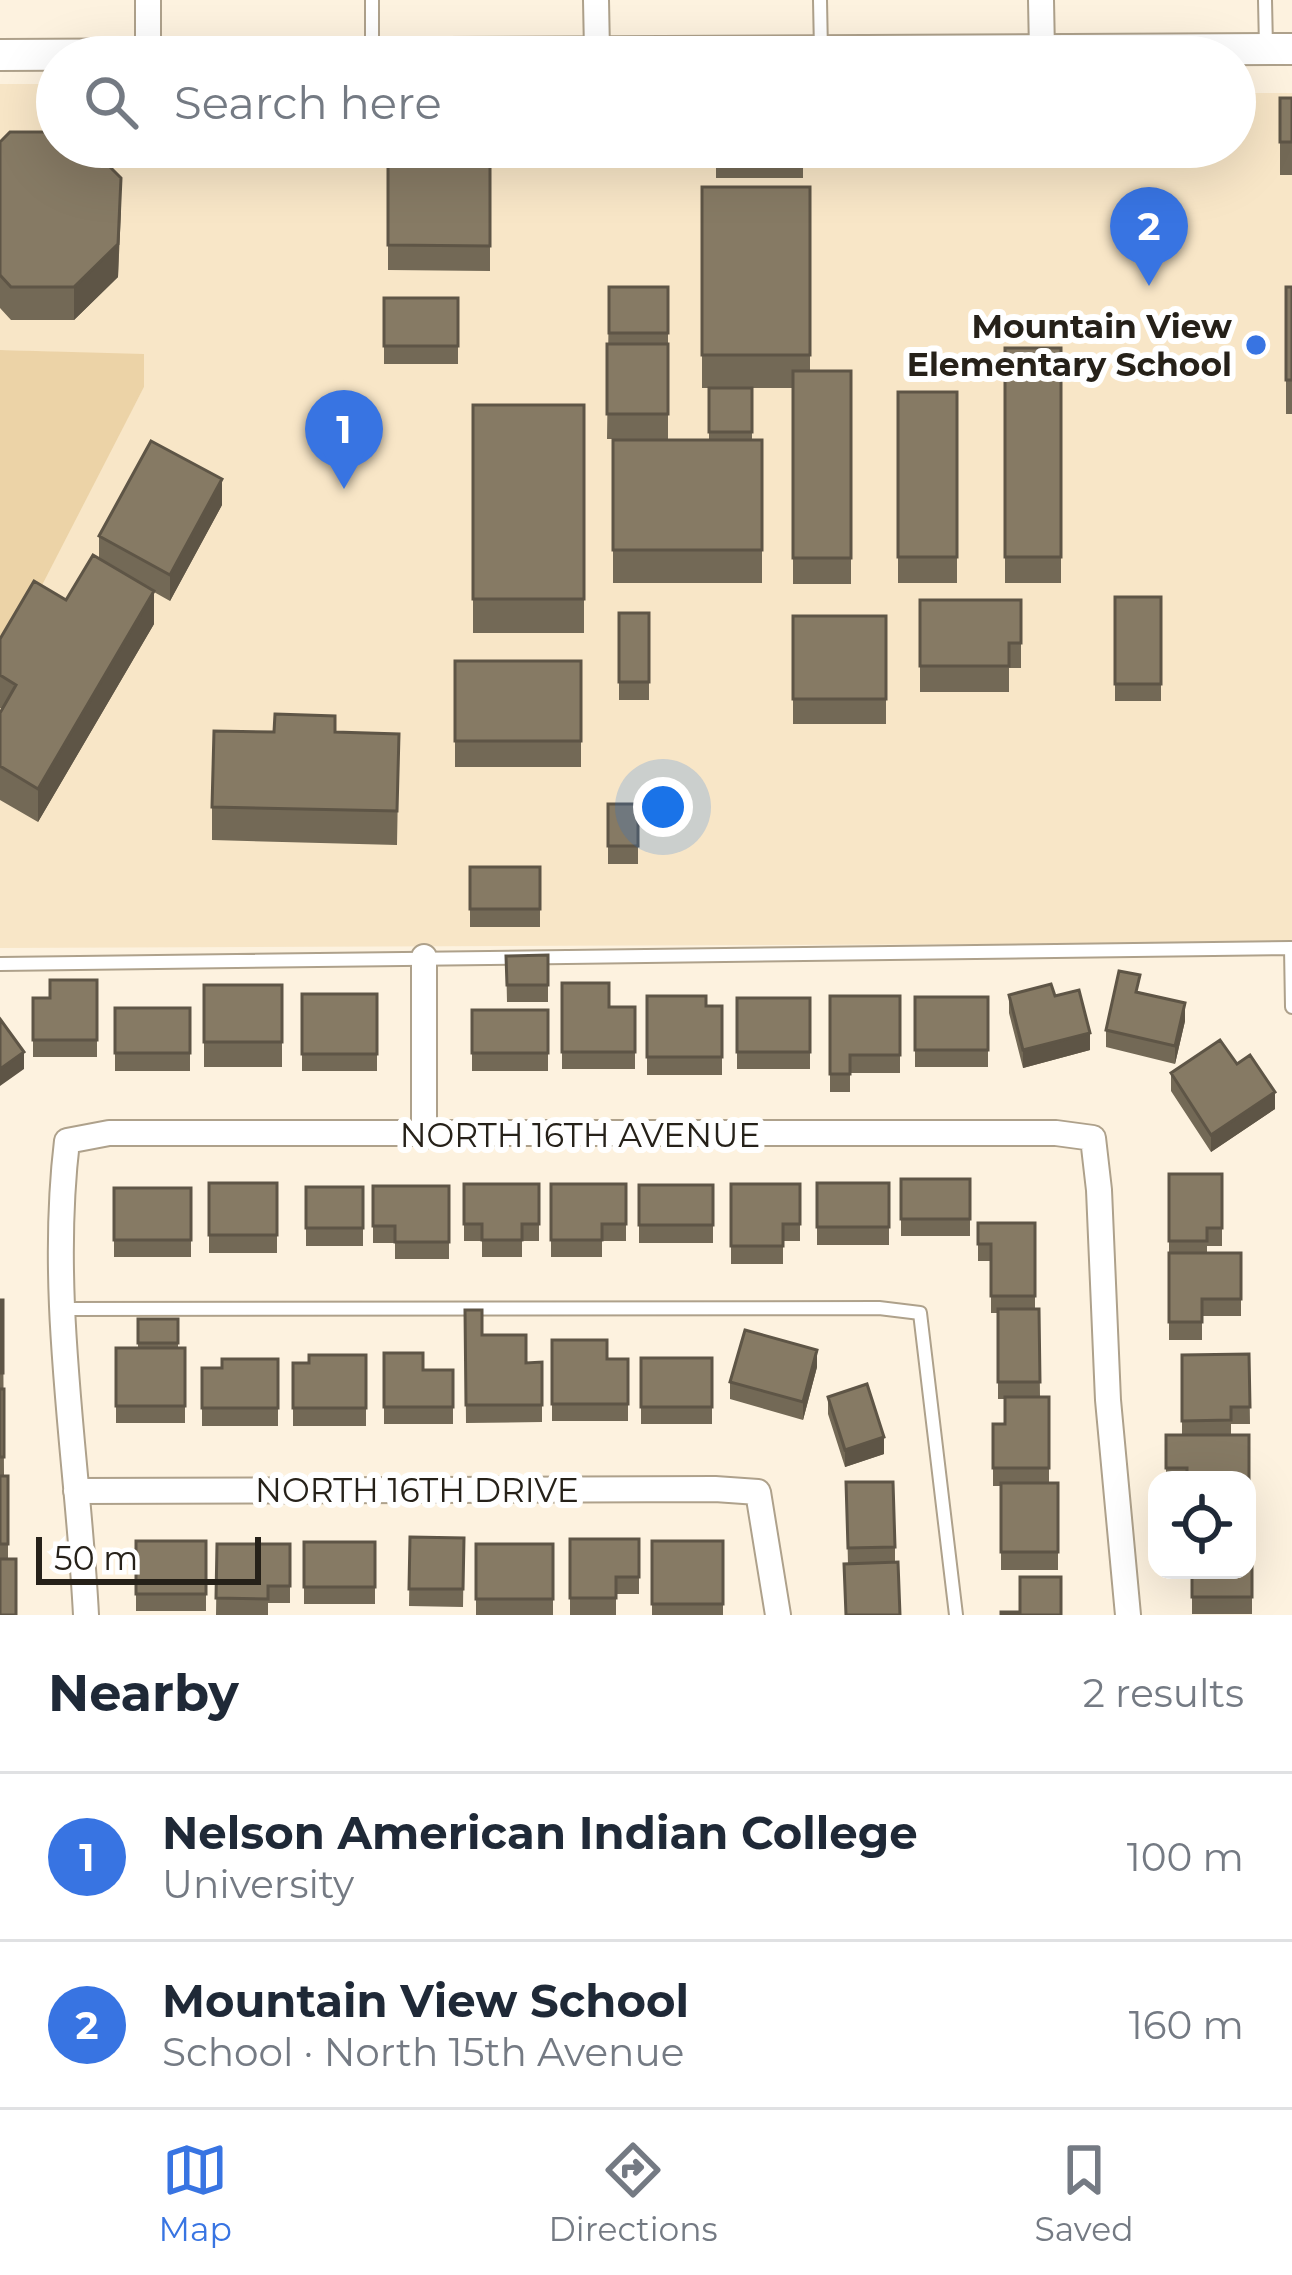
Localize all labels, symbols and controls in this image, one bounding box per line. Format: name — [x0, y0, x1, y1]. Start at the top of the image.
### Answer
search box — [36, 36, 1256, 168]
icon: search — [78, 69, 144, 135]
text: Search here — [174, 75, 442, 130]
pin: 2 — [1110, 187, 1188, 286]
place label: Mountain View Elementary School — [907, 306, 1232, 384]
marker: Mountain View Elementary School — [1243, 332, 1269, 358]
pin: 1 — [305, 390, 383, 489]
your location — [633, 777, 693, 837]
street label: NORTH 16TH AVENUE — [400, 1115, 760, 1155]
street label: NORTH 16TH DRIVE — [255, 1470, 579, 1510]
map controls — [1148, 1471, 1256, 1579]
button: locate — [1148, 1471, 1256, 1579]
scale bar — [36, 1531, 261, 1584]
text: 50 m — [54, 1538, 138, 1578]
text: Nearby — [48, 1662, 239, 1724]
text: 2 results — [1083, 1669, 1244, 1717]
text: Nelson American Indian College — [162, 1805, 918, 1860]
text: 1 — [79, 1833, 95, 1881]
text: 100 m — [1127, 1833, 1244, 1881]
text: University — [162, 1860, 354, 1908]
text: Mountain View School — [162, 1973, 689, 2028]
text: 2 — [75, 2001, 99, 2049]
text: 160 m — [1129, 2001, 1244, 2049]
text: School · North 15th Avenue — [162, 2028, 684, 2076]
tab: Map — [158, 2137, 232, 2249]
tab: Directions — [549, 2137, 718, 2249]
tab: Saved — [1034, 2137, 1134, 2249]

